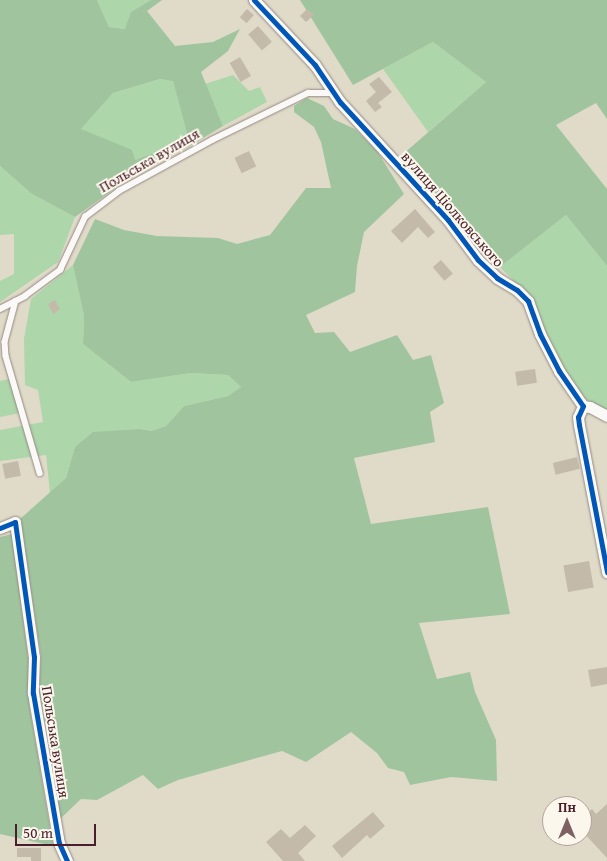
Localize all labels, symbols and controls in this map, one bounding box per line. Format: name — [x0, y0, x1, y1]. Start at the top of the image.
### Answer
street label: Польська вулиця — [96, 124, 202, 196]
street label: вулиця Ціолковського — [398, 147, 508, 271]
street label: Польська вулиця — [38, 685, 74, 799]
north arrow — [542, 796, 592, 846]
text: Пн — [558, 797, 576, 817]
scale bar — [18, 814, 99, 846]
text: 50 m — [23, 822, 53, 843]

